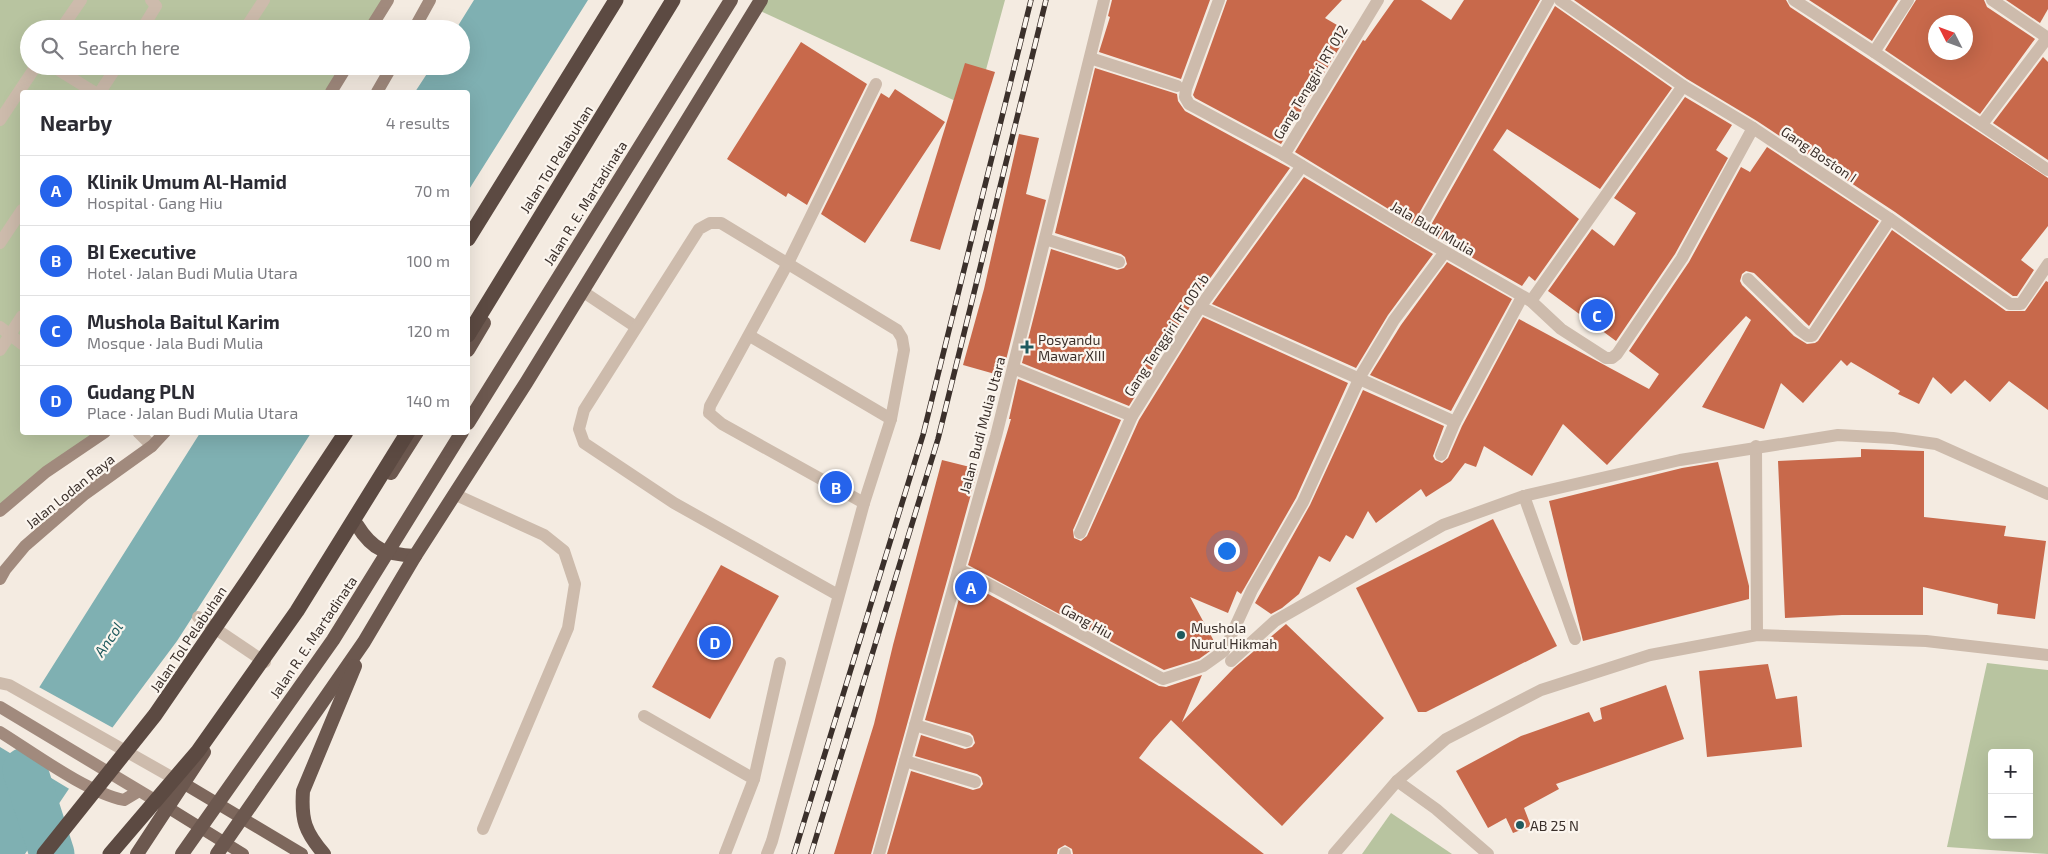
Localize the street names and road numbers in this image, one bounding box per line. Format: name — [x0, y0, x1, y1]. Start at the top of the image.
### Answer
street label: Gang Tenggiri RT 012 — [1269, 22, 1351, 142]
street label: Jalan Tol Pelabuhan — [516, 102, 596, 216]
street label: Gang Boston I — [1778, 122, 1860, 186]
street label: Jalan R. E. Martadinata — [540, 138, 630, 268]
street label: Jala Budi Mulia — [1388, 197, 1478, 259]
street label: Gang Tenggiri RT 007.b — [1120, 270, 1212, 399]
street label: Jalan Budi Mulia Utara — [956, 355, 1008, 495]
street label: Jalan Lodan Raya — [22, 450, 118, 532]
street label: Jalan R. E. Martadinata — [266, 573, 360, 701]
street label: Jalan Tol Pelabuhan — [146, 583, 230, 695]
street label: Gang Hiu — [1058, 600, 1116, 642]

